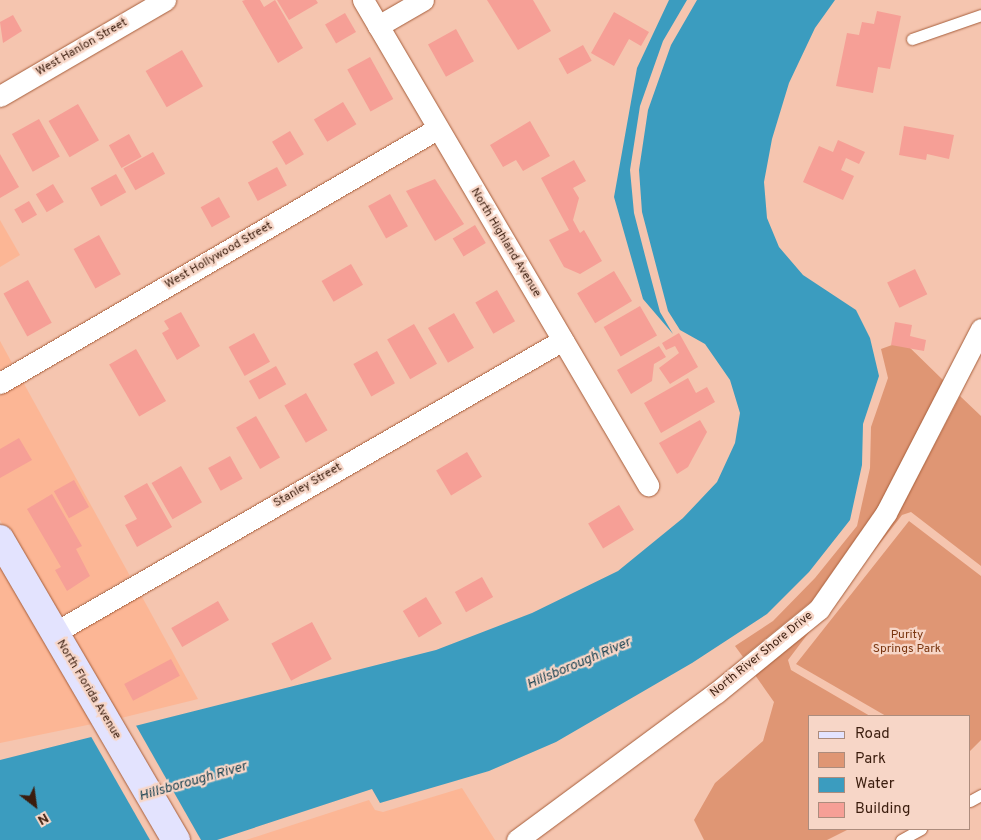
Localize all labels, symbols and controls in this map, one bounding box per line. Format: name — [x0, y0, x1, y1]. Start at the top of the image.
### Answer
street label: West Hanlon Street — [34, 16, 130, 80]
street label: North Highland Avenue — [467, 186, 543, 300]
street label: West Hollywood Street — [163, 219, 275, 293]
street label: Stanley Street — [271, 461, 345, 511]
street label: North River Shore Drive — [708, 609, 816, 701]
park label: Purity Springs Park — [873, 629, 941, 657]
water label: Hillsborough River — [524, 634, 634, 694]
street label: North Florida Avenue — [52, 637, 124, 743]
legend — [808, 715, 971, 830]
text: Road — [855, 725, 890, 744]
text: Park — [855, 750, 886, 769]
water label: Hillsborough River — [137, 759, 249, 805]
text: Water — [855, 775, 894, 794]
north arrow — [10, 780, 60, 830]
text: Building — [855, 800, 910, 819]
text: N — [34, 809, 51, 828]

